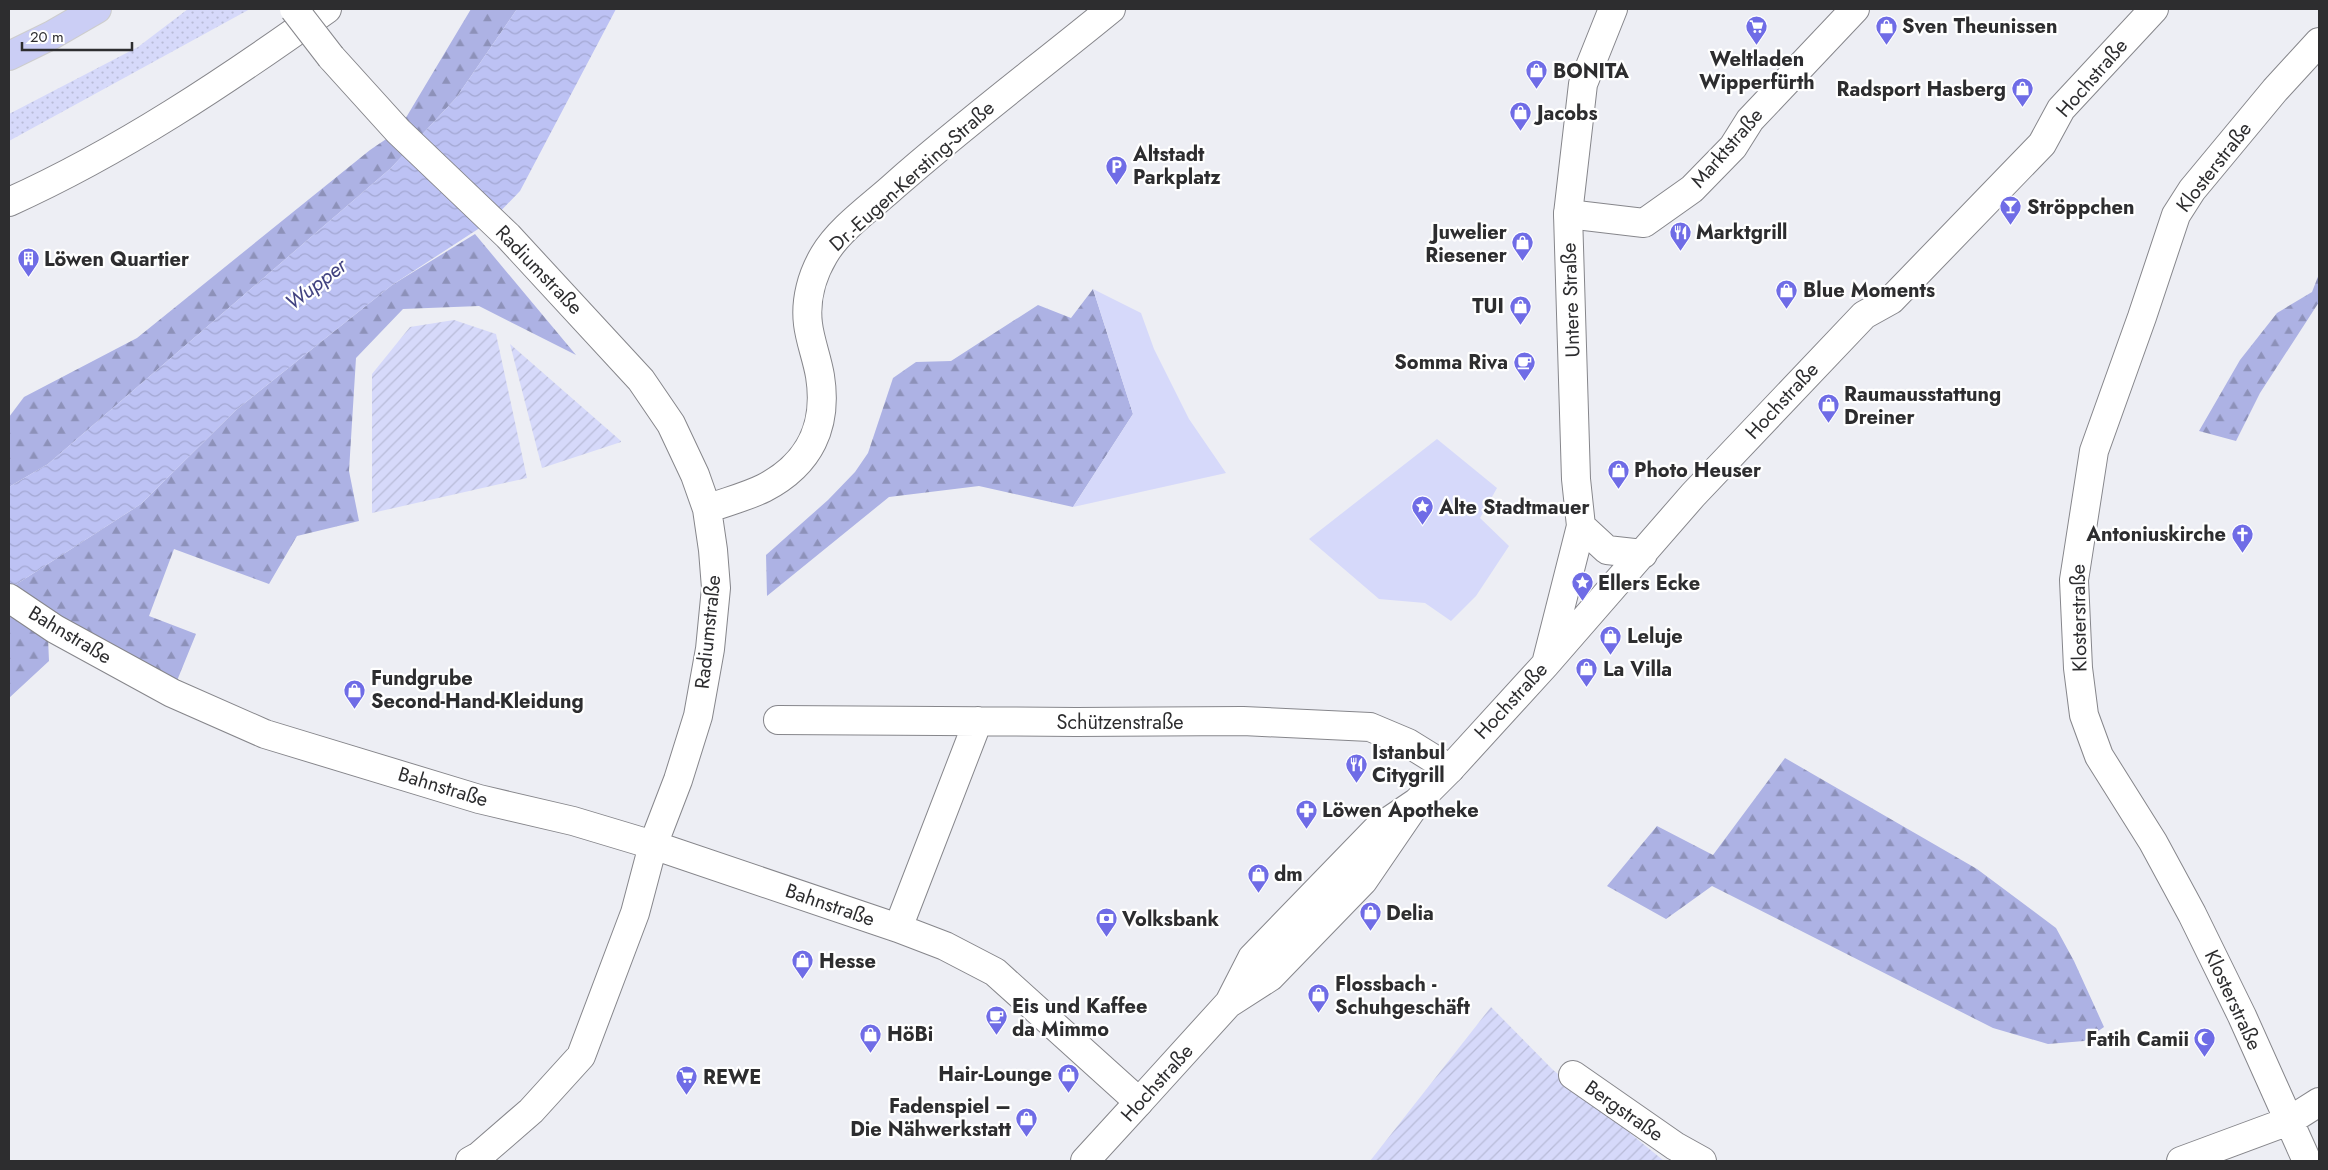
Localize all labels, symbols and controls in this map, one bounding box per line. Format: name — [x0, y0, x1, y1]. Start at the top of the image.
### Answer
place label: Sven Theunissen — [1902, 12, 2057, 41]
shop icon: Sven Theunissen — [1874, 14, 1898, 45]
supermarket icon: Weltladen Wipperfürth — [1745, 15, 1769, 46]
scale bar — [22, 20, 132, 52]
text: 20 m — [30, 26, 64, 48]
street label: Hochstraße — [2049, 32, 2135, 124]
place label: Weltladen Wipperfürth — [1699, 45, 1815, 97]
place label: BONITA — [1553, 57, 1629, 86]
shop icon: BONITA — [1525, 59, 1549, 90]
place label: Radsport Hasberg — [1837, 75, 2006, 104]
shop icon: Radsport Hasberg — [2010, 77, 2034, 108]
street label: Dr.-Eugen-Kersting-Straße — [823, 94, 1001, 258]
place label: Jacobs — [1533, 99, 1598, 128]
shop icon: Jacobs — [1509, 101, 1533, 132]
street label: Marktstraße — [1684, 102, 1770, 194]
street label: Klosterstraße — [2169, 116, 2259, 218]
place label: Altstadt Parkplatz — [1132, 140, 1221, 192]
parking icon: Altstadt Parkplatz — [1105, 154, 1129, 185]
place label: Ströppchen — [2027, 193, 2134, 222]
bar icon: Ströppchen — [1999, 195, 2023, 226]
place label: Juwelier Riesener — [1425, 218, 1508, 270]
place label: Marktgrill — [1696, 218, 1787, 247]
street label: Radiumstraße — [489, 219, 589, 321]
restaurant icon: Marktgrill — [1668, 220, 1692, 251]
shop icon: Juwelier Riesener — [1511, 231, 1535, 262]
street label: Untere Straße — [1555, 242, 1587, 358]
place label: Löwen Quartier — [44, 245, 190, 274]
building icon: Löwen Quartier — [16, 247, 40, 278]
water label: Wupper — [279, 250, 354, 317]
place label: Blue Moments — [1803, 276, 1935, 305]
shop icon: Blue Moments — [1775, 278, 1799, 309]
place label: TUI — [1472, 292, 1504, 321]
shop icon: TUI — [1508, 294, 1532, 325]
place label: Somma Riva — [1394, 348, 1508, 377]
cafe icon: Somma Riva — [1512, 350, 1536, 381]
street label: Hochstraße — [1739, 356, 1825, 446]
place label: Raumausstattung Dreiner — [1844, 380, 2001, 432]
shop icon: Raumausstattung Dreiner — [1816, 393, 1840, 424]
place label: Photo Heuser — [1634, 456, 1762, 485]
shop icon: Photo Heuser — [1606, 458, 1630, 489]
place label: Alte Stadtmauer — [1438, 493, 1590, 522]
place icon: Alte Stadtmauer — [1411, 495, 1435, 526]
place label: Antoniuskirche — [2085, 520, 2226, 549]
church icon: Antoniuskirche — [2230, 522, 2254, 553]
street label: Klosterstraße — [2064, 564, 2094, 672]
place label: Ellers Ecke — [1598, 569, 1700, 598]
place icon: Ellers Ecke — [1570, 571, 1594, 602]
street label: Radiumstraße — [688, 574, 728, 690]
street label: Bahnstraße — [23, 599, 117, 671]
place label: Leluje — [1627, 622, 1683, 651]
shop icon: Leluje — [1599, 624, 1623, 655]
place label: La Villa — [1603, 655, 1672, 684]
street label: Hochstraße — [1468, 656, 1554, 746]
shop icon: La Villa — [1575, 657, 1599, 688]
place label: Fundgrube Second-Hand-Kleidung — [371, 664, 584, 716]
shop icon: Fundgrube Second-Hand-Kleidung — [343, 678, 367, 709]
street label: Schützenstraße — [1057, 708, 1183, 737]
place label: Istanbul Citygrill — [1372, 738, 1445, 790]
restaurant icon: Istanbul Citygrill — [1344, 752, 1368, 783]
street label: Bahnstraße — [394, 760, 492, 814]
place label: Löwen Apotheke — [1322, 796, 1479, 825]
pharmacy icon: Löwen Apotheke — [1294, 798, 1318, 829]
place label: dm — [1274, 860, 1303, 889]
shop icon: dm — [1246, 862, 1270, 893]
street label: Bahnstraße — [781, 876, 879, 934]
place label: Delia — [1386, 899, 1434, 928]
shop icon: Delia — [1358, 901, 1382, 932]
place label: Volksbank — [1121, 905, 1220, 934]
bank icon: Volksbank — [1094, 907, 1118, 938]
street label: Klosterstraße — [2197, 945, 2269, 1055]
place label: Hesse — [819, 947, 876, 976]
shop icon: Hesse — [791, 949, 815, 980]
place label: Flossbach - Schuhgeschäft — [1335, 970, 1470, 1022]
shop icon: Flossbach - Schuhgeschäft — [1307, 983, 1331, 1014]
place label: Eis und Kaffee da Mimmo — [1012, 992, 1147, 1044]
cafe icon: Eis und Kaffee da Mimmo — [984, 1005, 1008, 1036]
place label: HöBi — [887, 1020, 933, 1049]
shop icon: HöBi — [859, 1022, 883, 1053]
place label: Fatih Camii — [2086, 1025, 2189, 1054]
mosque icon: Fatih Camii — [2193, 1027, 2217, 1058]
street label: Hochstraße — [1114, 1038, 1200, 1128]
place label: Hair-Lounge — [938, 1060, 1052, 1089]
shop icon: Hair-Lounge — [1056, 1062, 1080, 1093]
place label: REWE — [703, 1063, 761, 1092]
supermarket icon: REWE — [675, 1065, 699, 1096]
street label: Bergstraße — [1579, 1073, 1669, 1149]
place label: Fadenspiel – Die Nähwerkstatt — [850, 1092, 1012, 1144]
shop icon: Fadenspiel – Die Nähwerkstatt — [1015, 1106, 1039, 1137]

